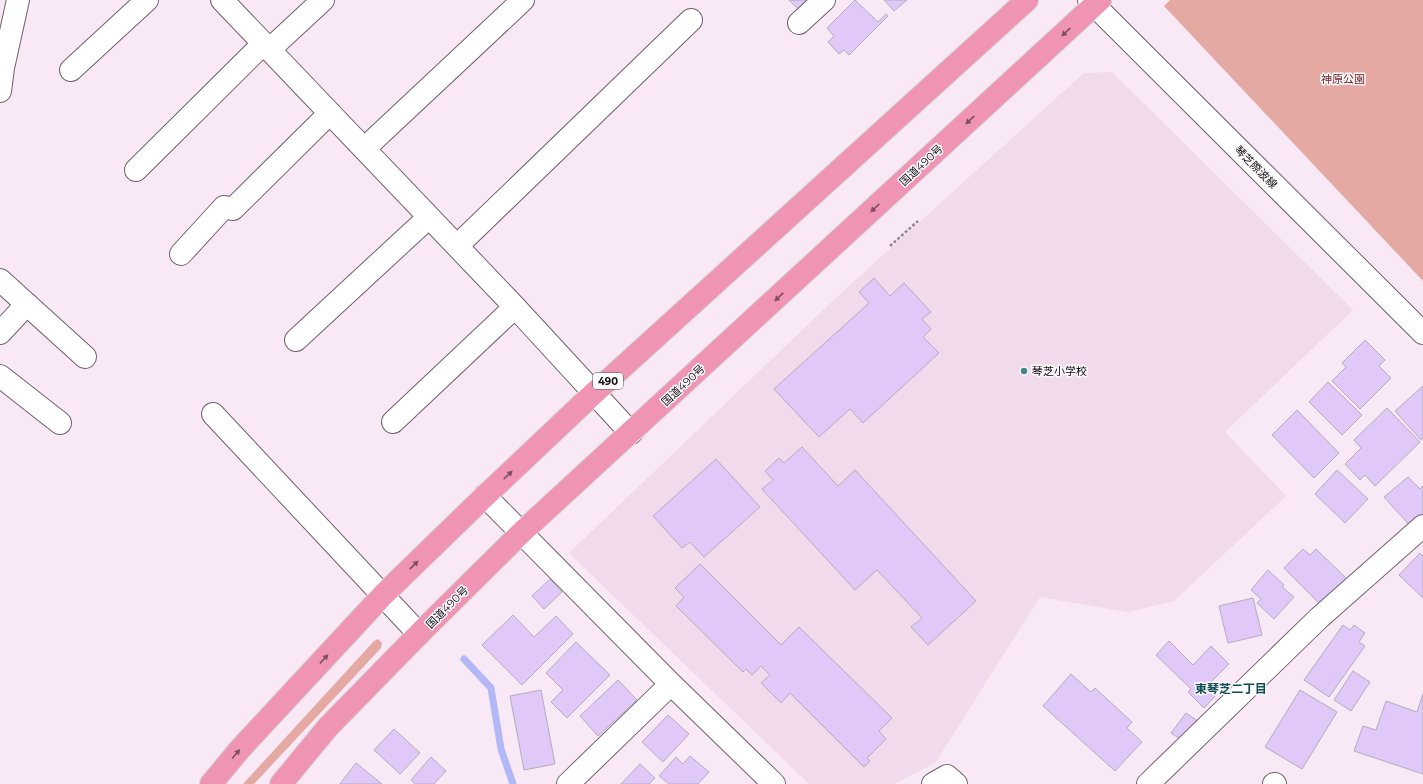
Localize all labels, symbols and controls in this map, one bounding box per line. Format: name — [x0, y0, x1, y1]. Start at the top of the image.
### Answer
one-way arrow — [1061, 27, 1070, 36]
park label: 神原公園 — [1321, 72, 1365, 86]
one-way arrow — [965, 116, 975, 125]
street label: 国道490号 — [896, 141, 946, 189]
street label: 琴芝際波線 — [1232, 143, 1280, 191]
one-way arrow — [869, 204, 880, 213]
one-way arrow — [774, 292, 784, 301]
street label: 国道490号 — [658, 361, 708, 409]
place label: 琴芝小学校 — [1032, 364, 1087, 378]
marker: 琴芝小学校 — [1019, 366, 1029, 376]
road number: 490 — [593, 373, 623, 389]
one-way arrow — [503, 470, 513, 479]
one-way arrow — [409, 560, 419, 570]
street label: 国道490号 — [423, 583, 471, 631]
one-way arrow — [319, 654, 329, 664]
district label: 東琴芝二丁目 — [1195, 681, 1267, 696]
one-way arrow — [231, 749, 240, 759]

